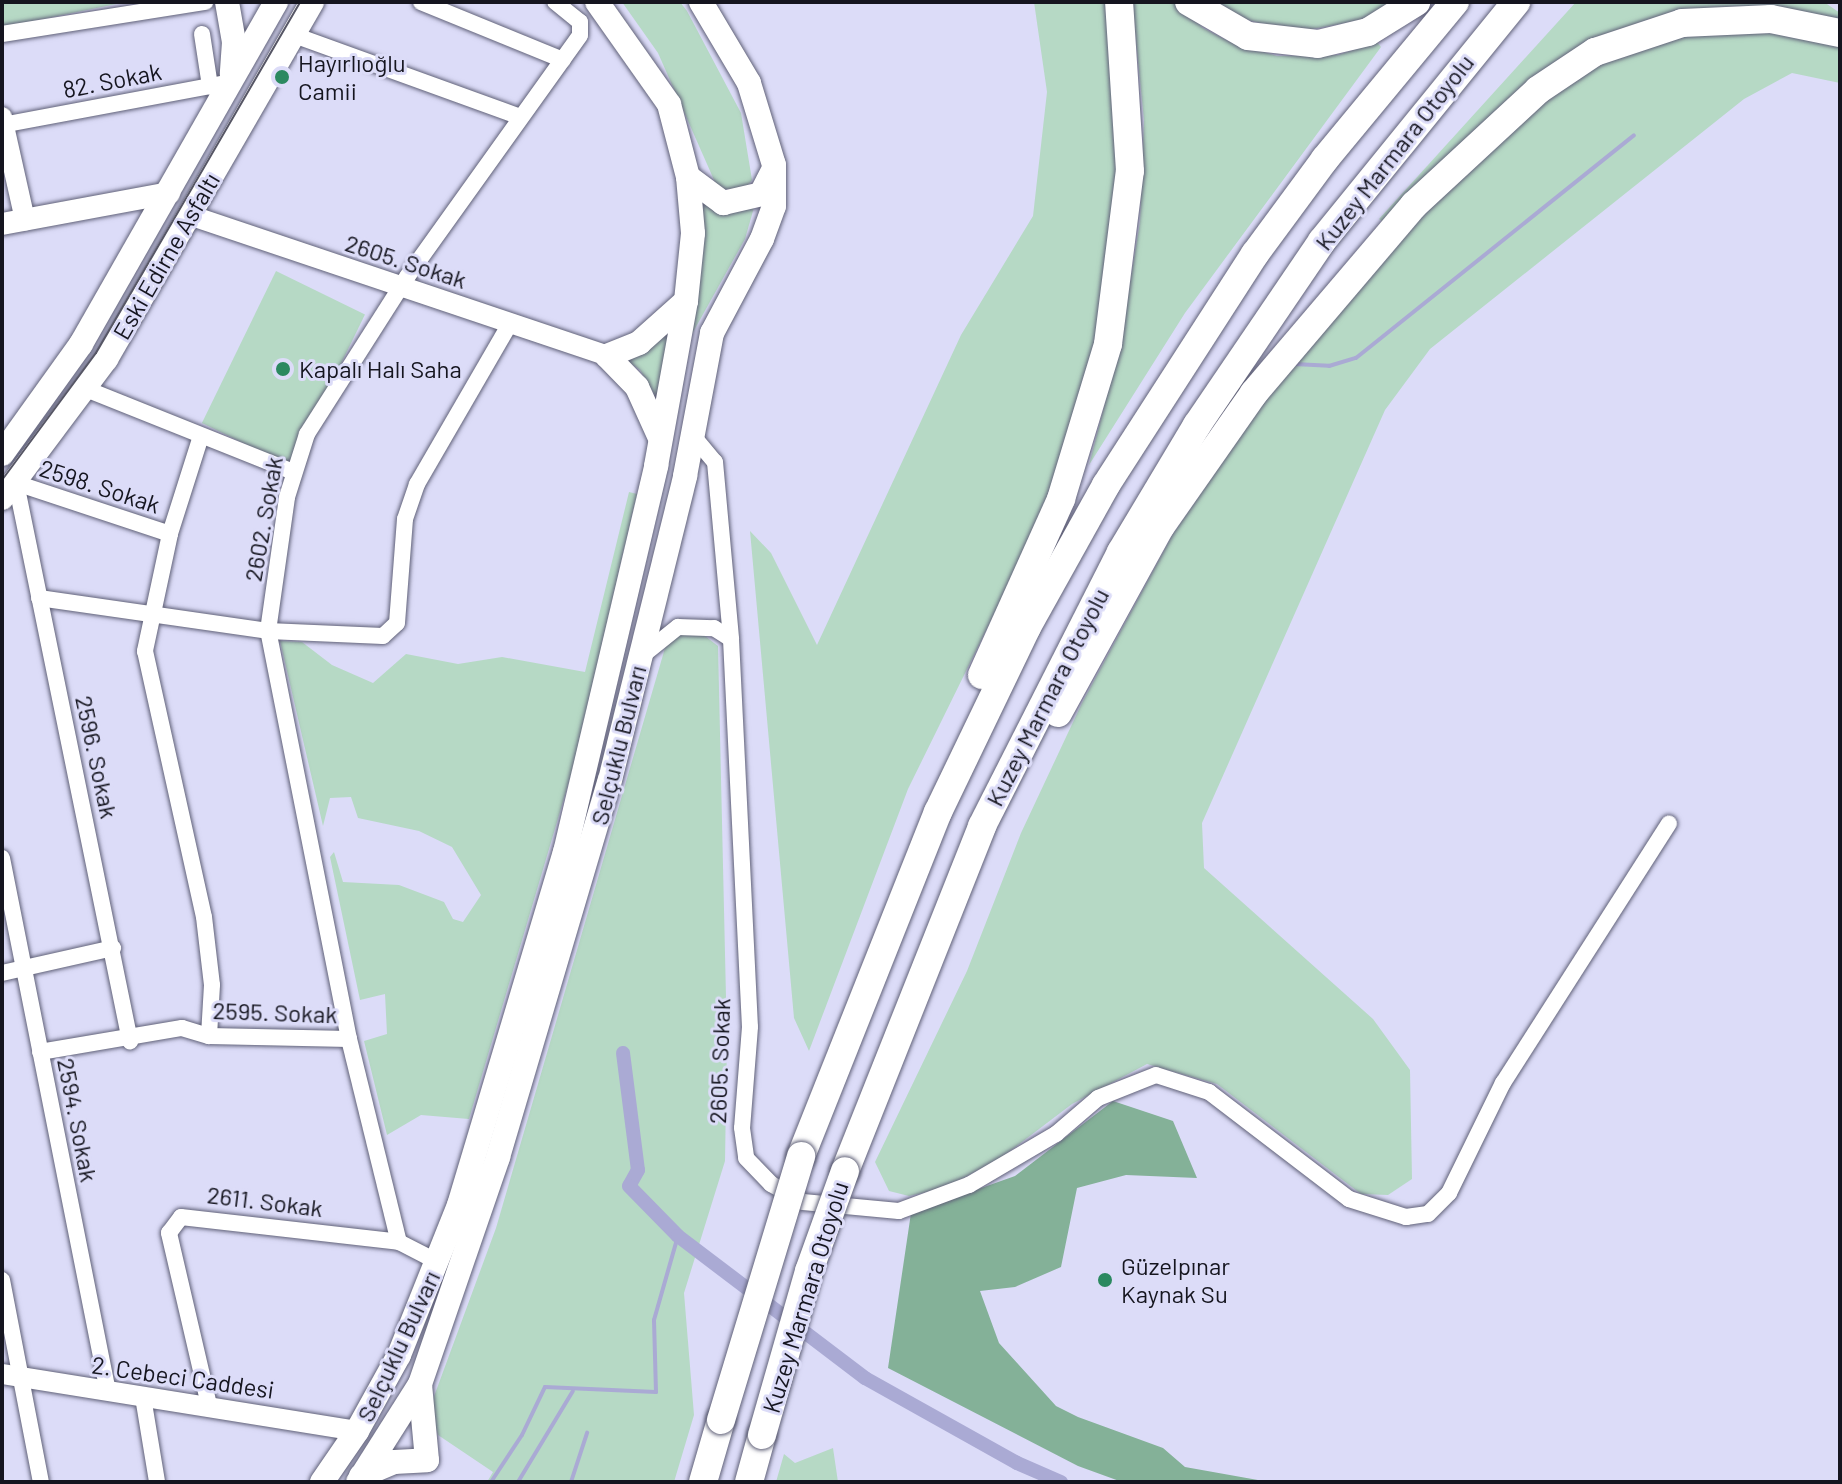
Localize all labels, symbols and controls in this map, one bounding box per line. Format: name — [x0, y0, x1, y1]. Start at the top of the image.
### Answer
street label: Kuzey Marmara Otoyolu — [1309, 48, 1479, 256]
place label: Hayırlıoğlu Camii — [298, 49, 406, 105]
street label: 82. Sokak — [60, 56, 164, 104]
marker: Hayırlıoğlu Camii — [273, 68, 291, 86]
street label: Eski Edirne Asfaltı — [107, 168, 225, 344]
street label: 2605. Sokak — [342, 228, 470, 294]
place label: Kapalı Halı Saha — [299, 355, 462, 383]
marker: Kapalı Halı Saha — [274, 360, 292, 378]
street label: 2598. Sokak — [36, 453, 164, 519]
street label: 2602. Sokak — [238, 454, 288, 584]
street label: Kuzey Marmara Otoyolu — [980, 583, 1114, 811]
street label: Selçuklu Bulvarı — [584, 662, 652, 828]
street label: 2596. Sokak — [70, 693, 124, 821]
street label: 2595. Sokak — [212, 995, 338, 1029]
street label: 2605. Sokak — [702, 998, 736, 1124]
street label: 2594. Sokak — [52, 1056, 104, 1184]
street label: Kuzey Marmara Otoyolu — [756, 1178, 854, 1416]
street label: 2611. Sokak — [206, 1180, 324, 1222]
place label: Güzelpınar Kaynak Su — [1121, 1252, 1230, 1308]
street label: Selçuklu Bulvarı — [350, 1266, 446, 1426]
marker: Güzelpınar Kaynak Su — [1096, 1271, 1114, 1289]
street label: 2. Cebeci Caddesi — [90, 1350, 276, 1404]

